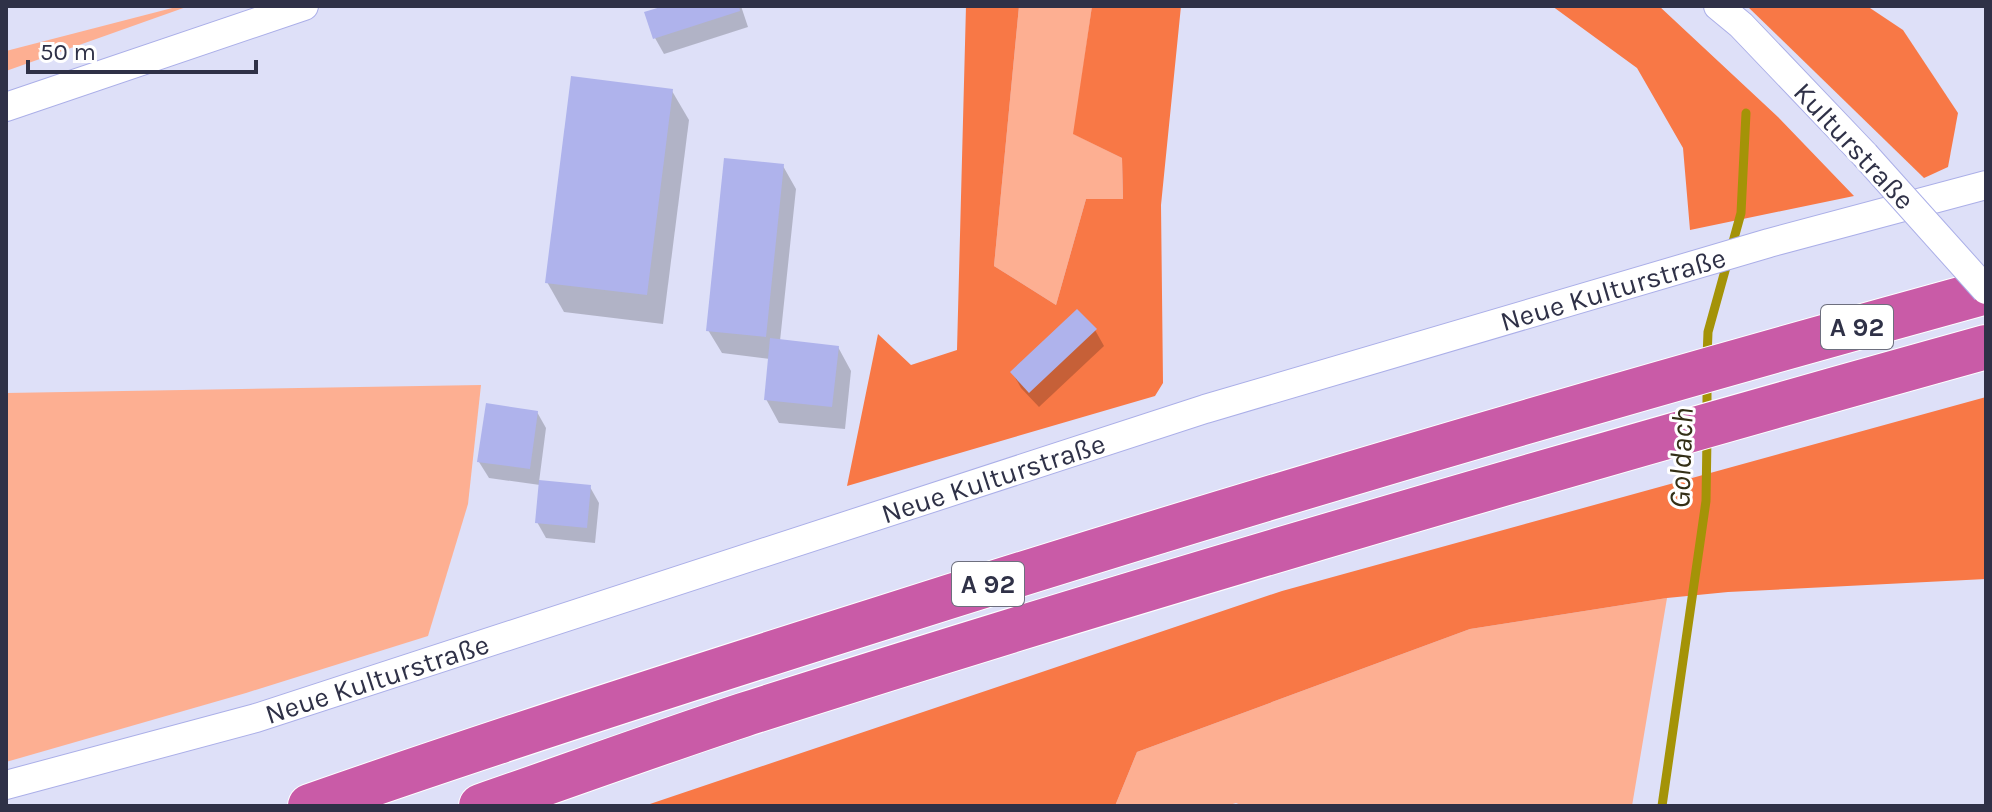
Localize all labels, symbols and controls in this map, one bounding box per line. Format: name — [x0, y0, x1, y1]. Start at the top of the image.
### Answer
scale bar — [28, 24, 256, 74]
text: 50 m — [40, 38, 96, 66]
street label: Kulturstraße — [1787, 76, 1921, 216]
street label: Neue Kulturstraße — [1496, 240, 1729, 338]
road number: A 92 — [1821, 305, 1893, 349]
water label: Goldach — [1661, 407, 1701, 509]
street label: Neue Kulturstraße — [877, 426, 1109, 530]
road number: A 92 — [952, 562, 1024, 606]
street label: Neue Kulturstraße — [261, 627, 493, 730]

